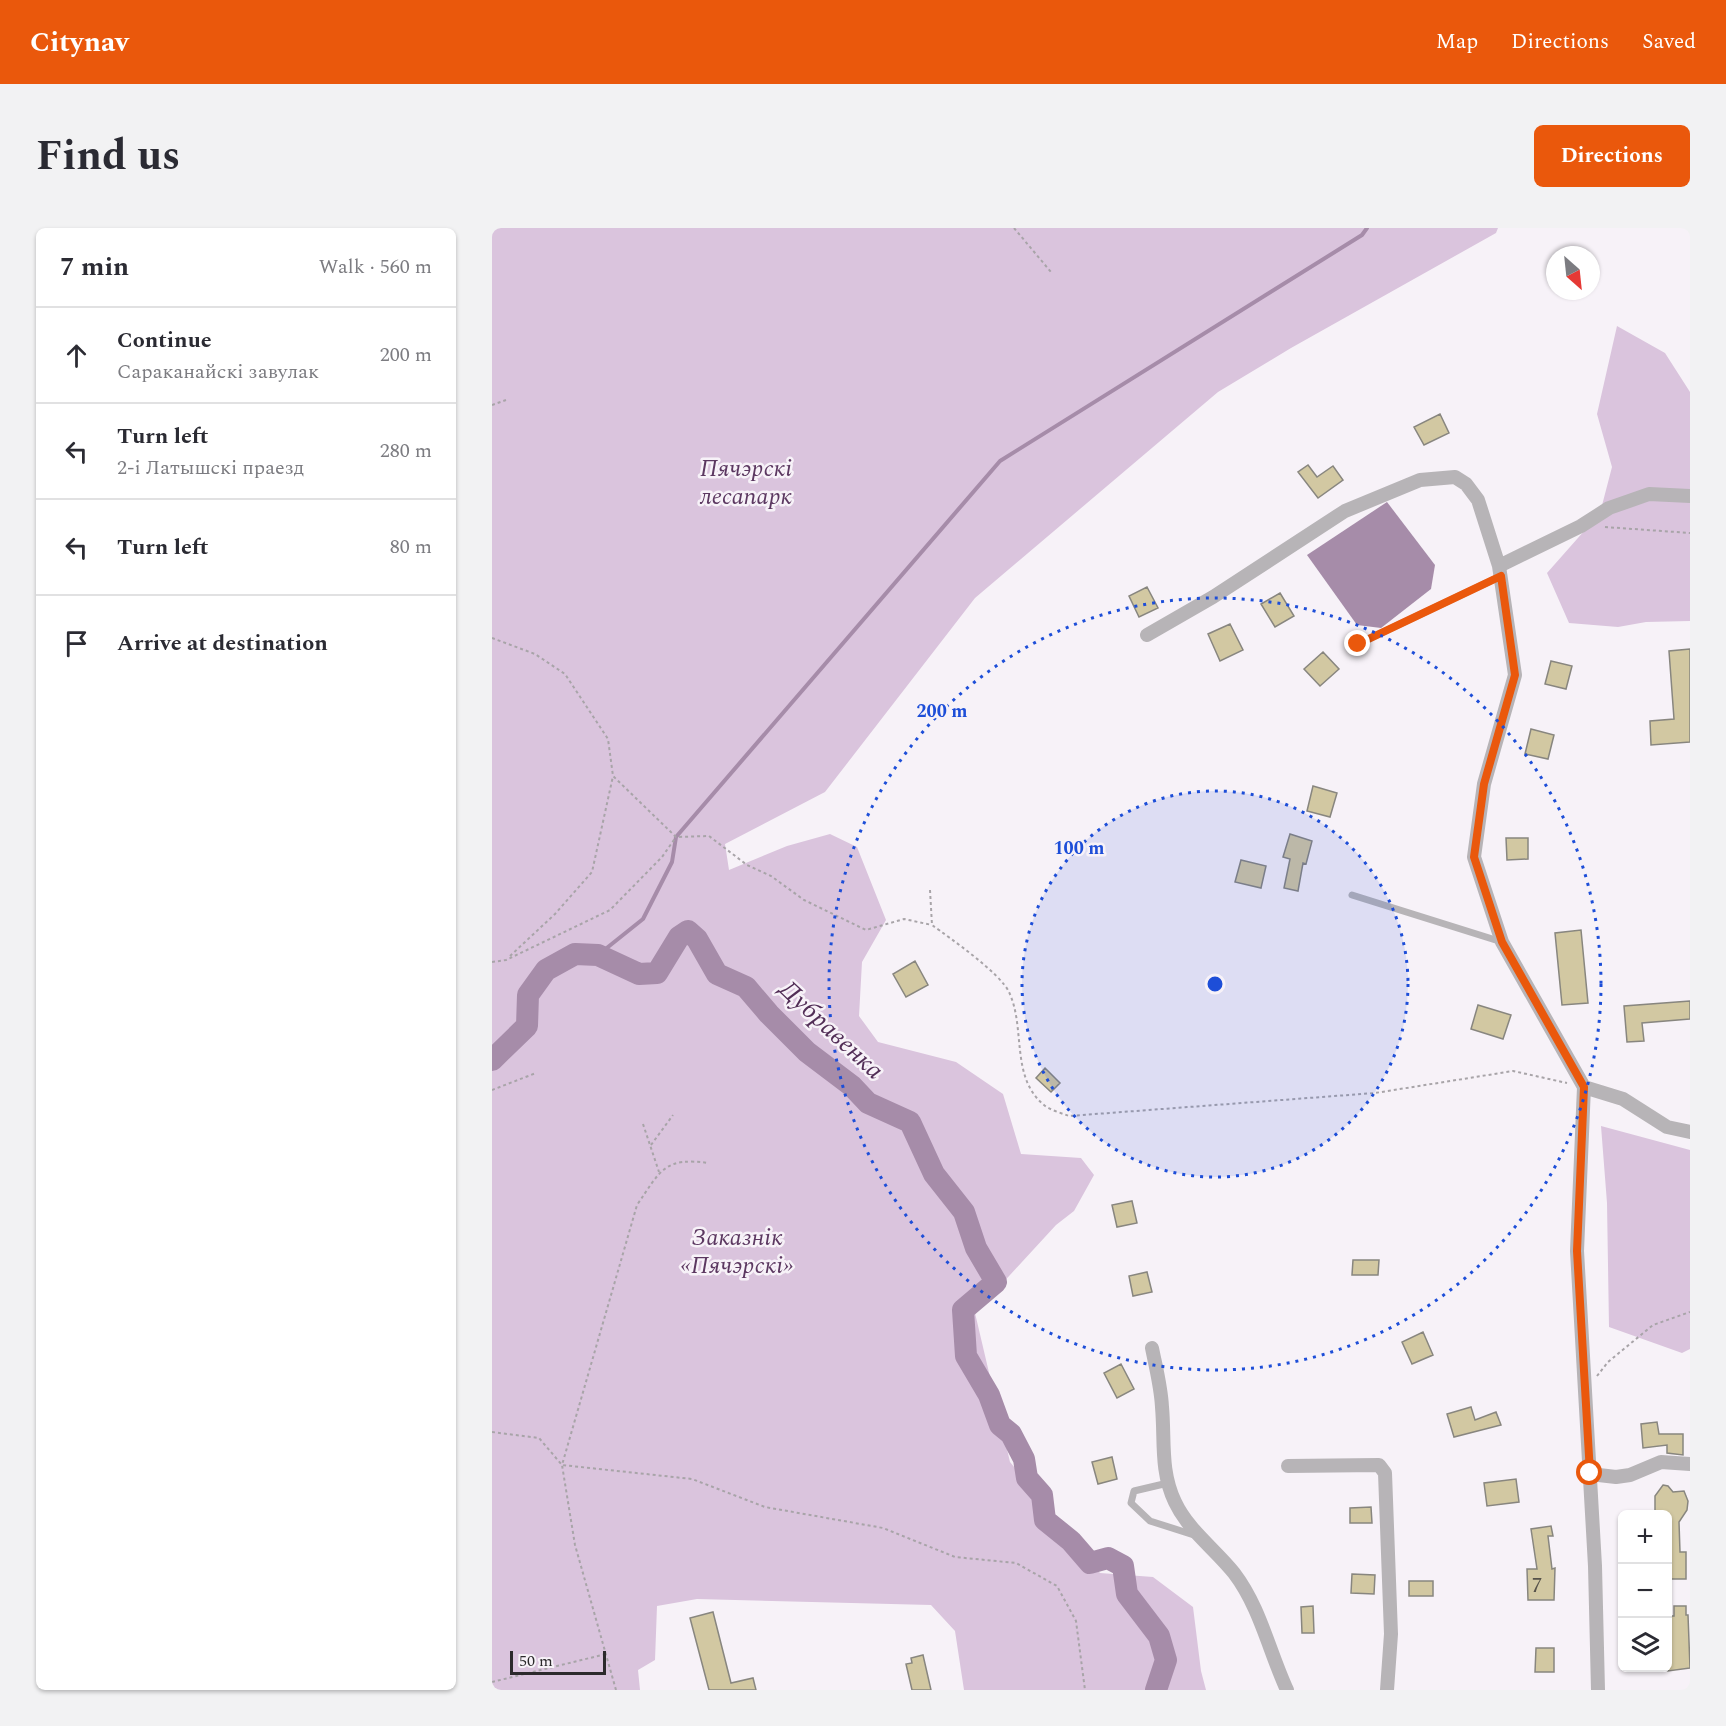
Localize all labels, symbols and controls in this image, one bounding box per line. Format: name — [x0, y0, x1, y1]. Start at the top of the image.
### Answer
text: Citynav — [30, 21, 129, 64]
text: Map — [1436, 26, 1478, 58]
text: Directions — [1511, 26, 1609, 58]
text: Saved — [1642, 26, 1696, 58]
text: Find us — [36, 125, 180, 188]
button: Directions — [1534, 125, 1690, 187]
north arrow — [1546, 246, 1600, 300]
text: 7 min — [60, 247, 129, 287]
text: Walk · 560 m — [319, 252, 432, 282]
text: Continue — [117, 324, 212, 357]
icon: ahead — [60, 339, 93, 372]
text: 200 m — [380, 340, 432, 370]
text: Сараканайскі завулак — [117, 357, 319, 387]
text: Turn left — [117, 420, 209, 453]
icon: left — [60, 435, 93, 468]
text: 280 m — [380, 436, 432, 466]
park label: Пячэрскі лесапарк — [699, 451, 793, 515]
text: 2-і Латышскі праезд — [117, 453, 304, 483]
icon: left — [60, 531, 93, 564]
text: Turn left — [117, 531, 209, 564]
text: 80 m — [390, 532, 432, 562]
icon: arrive — [60, 627, 93, 660]
text: Arrive at destination — [117, 627, 328, 660]
route end — [1344, 630, 1370, 656]
text: 200 m — [916, 698, 968, 725]
text: 100 m — [1053, 835, 1105, 862]
water label: Дубравенка — [769, 969, 893, 1089]
centre of rings — [1205, 974, 1225, 994]
park label: Заказнік «Пячэрскі» — [681, 1220, 793, 1284]
route start — [1576, 1459, 1602, 1485]
map controls — [1618, 1510, 1672, 1672]
button: + — [1618, 1510, 1672, 1564]
button: − — [1618, 1564, 1672, 1618]
house number: 7 — [1532, 1570, 1542, 1602]
button: layers — [1618, 1618, 1672, 1672]
scale bar — [510, 1648, 606, 1676]
text: 50 m — [519, 1649, 553, 1673]

